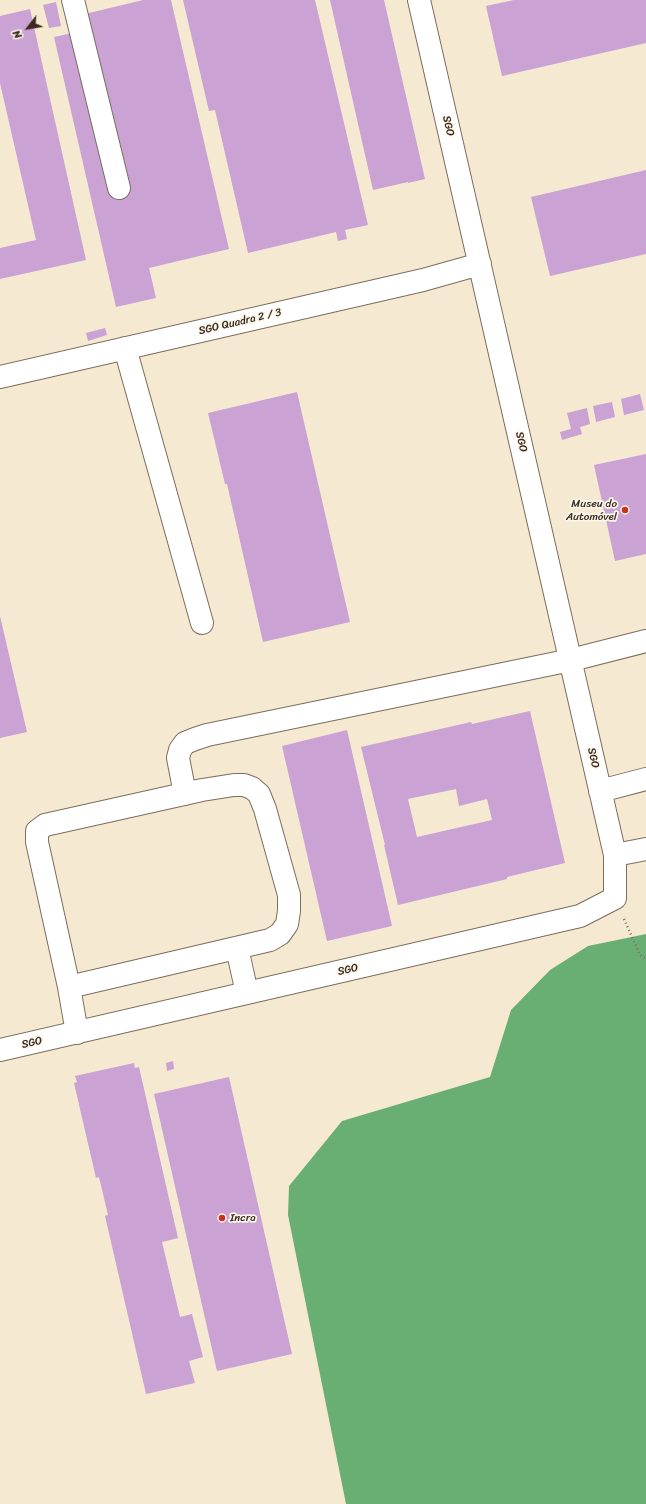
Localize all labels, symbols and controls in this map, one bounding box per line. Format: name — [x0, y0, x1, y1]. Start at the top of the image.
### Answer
north arrow — [8, 8, 48, 48]
text: N — [7, 26, 27, 43]
street label: SGO — [439, 114, 457, 138]
street label: SGO Quadra 2 / 3 — [197, 306, 283, 338]
street label: SGO — [512, 430, 530, 454]
place label: Museu do Automóvel — [566, 497, 617, 523]
marker: Museu do Automóvel — [620, 505, 630, 515]
street label: SGO — [584, 746, 602, 770]
street label: SGO — [336, 961, 360, 979]
street label: SGO — [20, 1034, 44, 1052]
place label: Incra — [230, 1211, 256, 1225]
marker: Incra — [217, 1213, 227, 1223]

